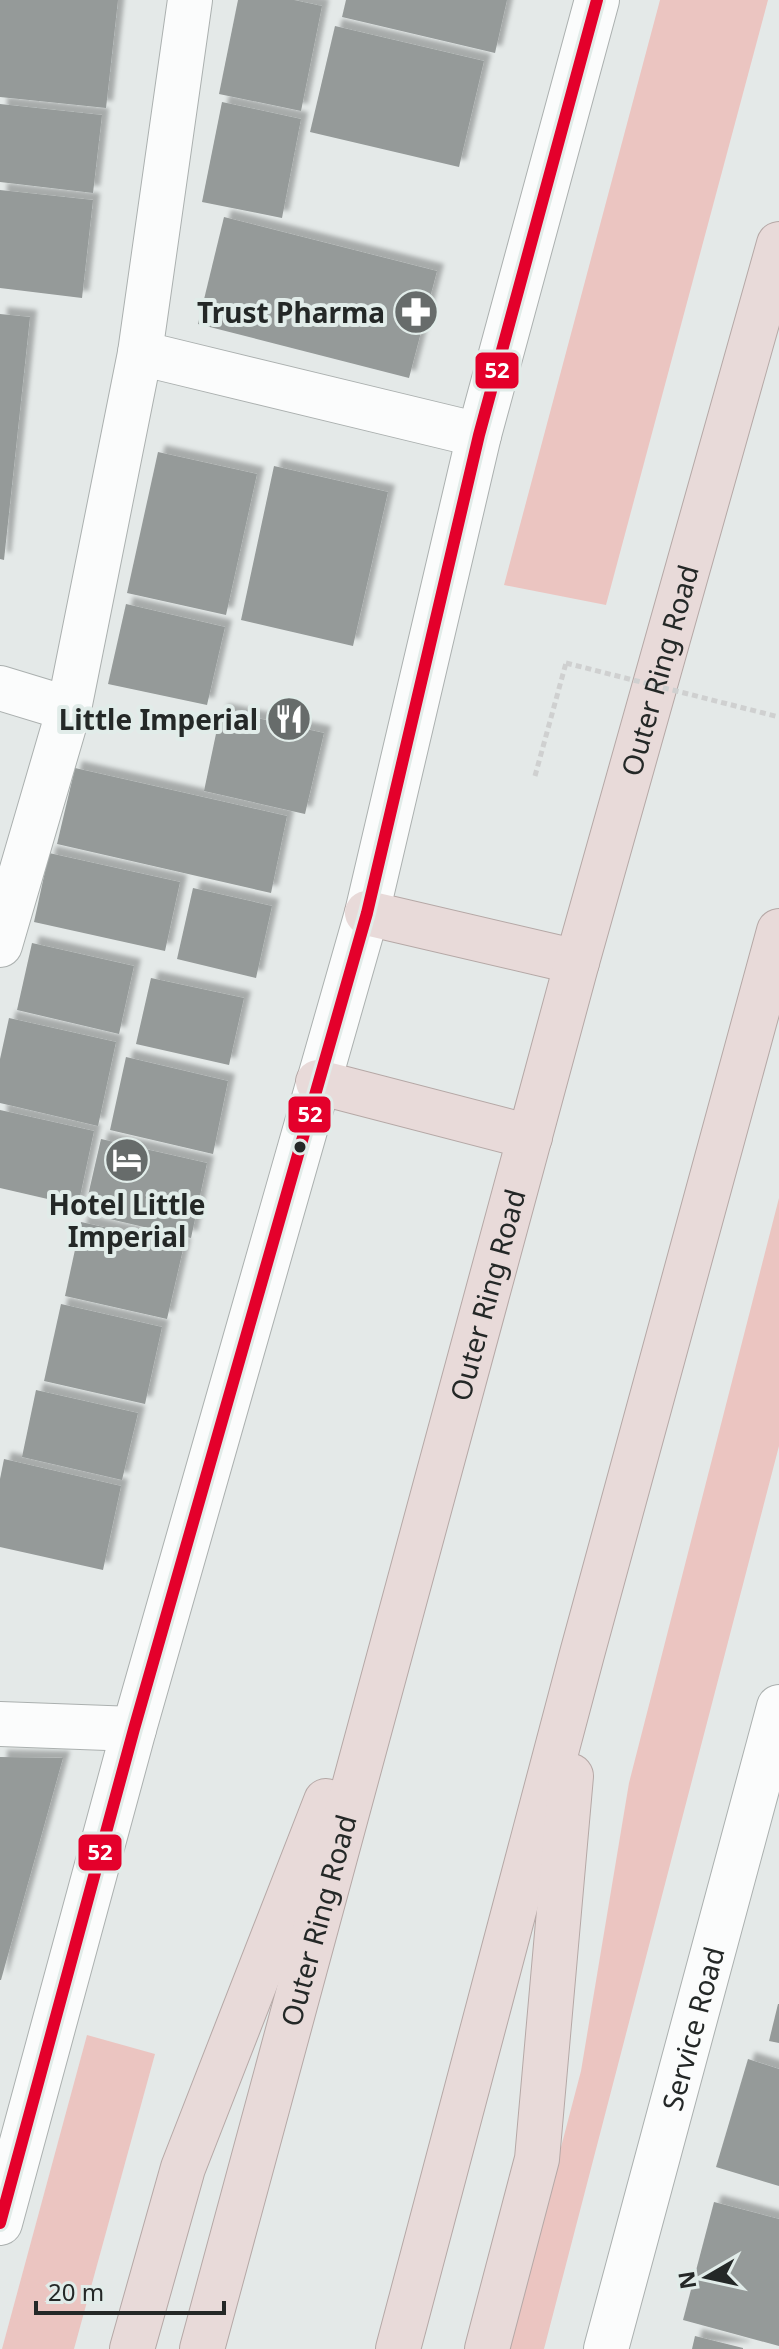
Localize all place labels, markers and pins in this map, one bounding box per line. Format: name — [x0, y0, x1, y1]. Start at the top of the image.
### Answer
pharmacy icon: Trust Pharma — [392, 288, 440, 336]
place label: Trust Pharma — [197, 293, 385, 331]
restaurant icon: Little Imperial — [265, 695, 313, 743]
place label: Little Imperial — [59, 700, 258, 738]
hotel icon: Hotel Little Imperial — [103, 1136, 151, 1184]
unlabelled marker — [292, 1139, 308, 1155]
place label: Hotel Little Imperial — [49, 1185, 205, 1255]

